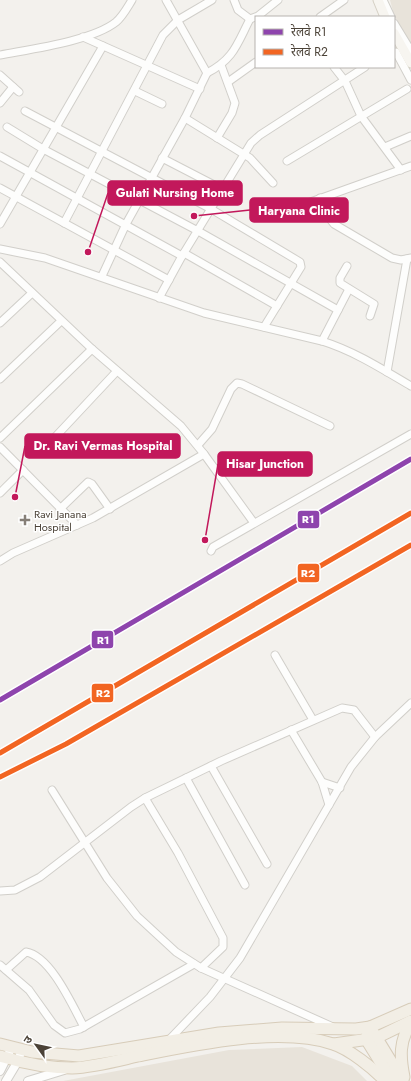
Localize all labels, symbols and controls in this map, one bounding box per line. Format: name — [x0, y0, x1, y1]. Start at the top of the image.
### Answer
legend — [255, 16, 395, 68]
text: रेलवे R1 — [291, 23, 326, 41]
text: रेलवे R2 — [291, 43, 328, 61]
callout: Gulati Nursing Home — [108, 181, 242, 205]
text: Gulati Nursing Home — [116, 184, 234, 202]
callout: Haryana Clinic — [250, 198, 348, 222]
text: Haryana Clinic — [258, 202, 340, 220]
callout: Dr. Ravi Vermas Hospital — [25, 434, 180, 458]
text: Dr. Ravi Vermas Hospital — [33, 437, 173, 455]
callout: Hisar Junction — [218, 452, 312, 476]
text: Hisar Junction — [226, 455, 304, 473]
place label: Ravi Janana Hospital — [34, 506, 86, 535]
line badge: R1 — [297, 510, 320, 529]
text: R1 — [302, 511, 314, 527]
marker: Ravi Janana Hospital — [19, 514, 31, 526]
line badge: R2 — [297, 563, 320, 583]
text: R2 — [301, 565, 315, 581]
line badge: R1 — [91, 630, 114, 649]
text: R1 — [97, 632, 109, 648]
line badge: R2 — [91, 683, 114, 703]
text: R2 — [96, 685, 110, 701]
north arrow — [16, 1025, 56, 1065]
text: उ — [19, 1032, 36, 1047]

